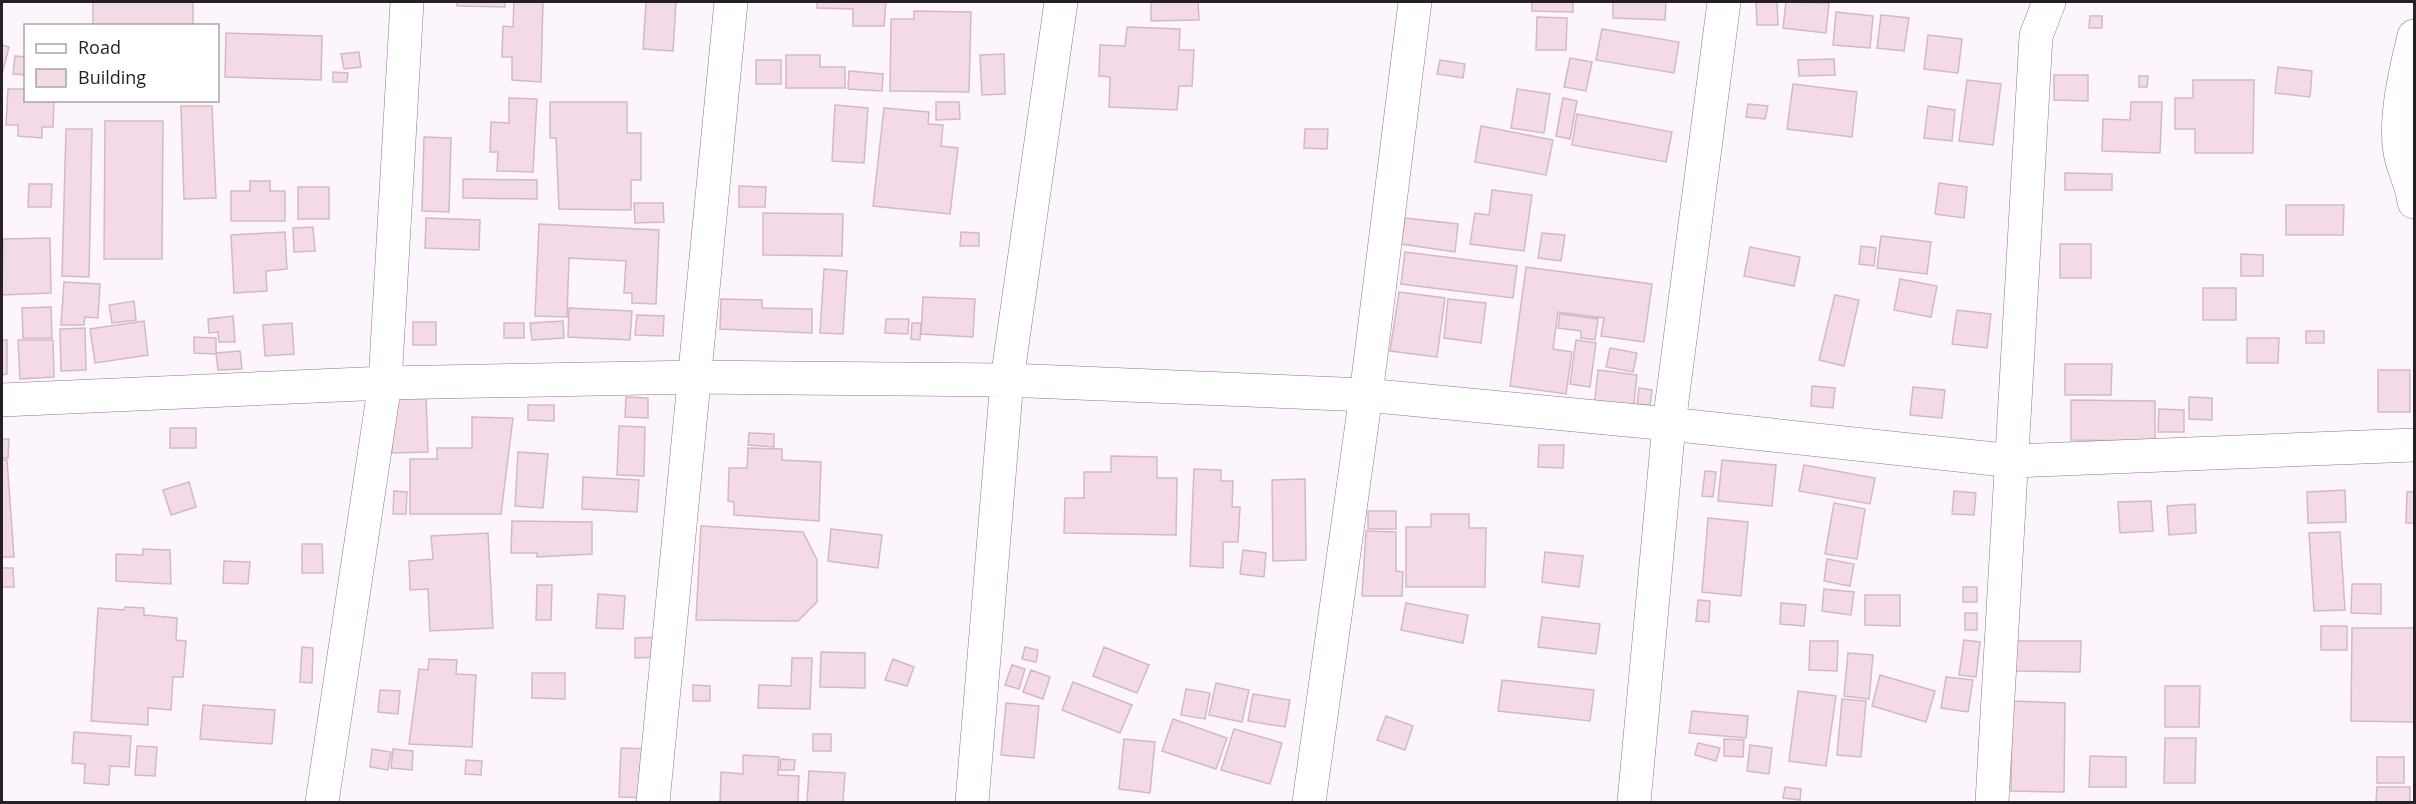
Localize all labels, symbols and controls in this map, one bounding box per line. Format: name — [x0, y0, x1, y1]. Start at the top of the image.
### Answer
legend — [24, 24, 219, 102]
text: Road — [78, 35, 121, 59]
text: Building — [78, 65, 146, 89]

